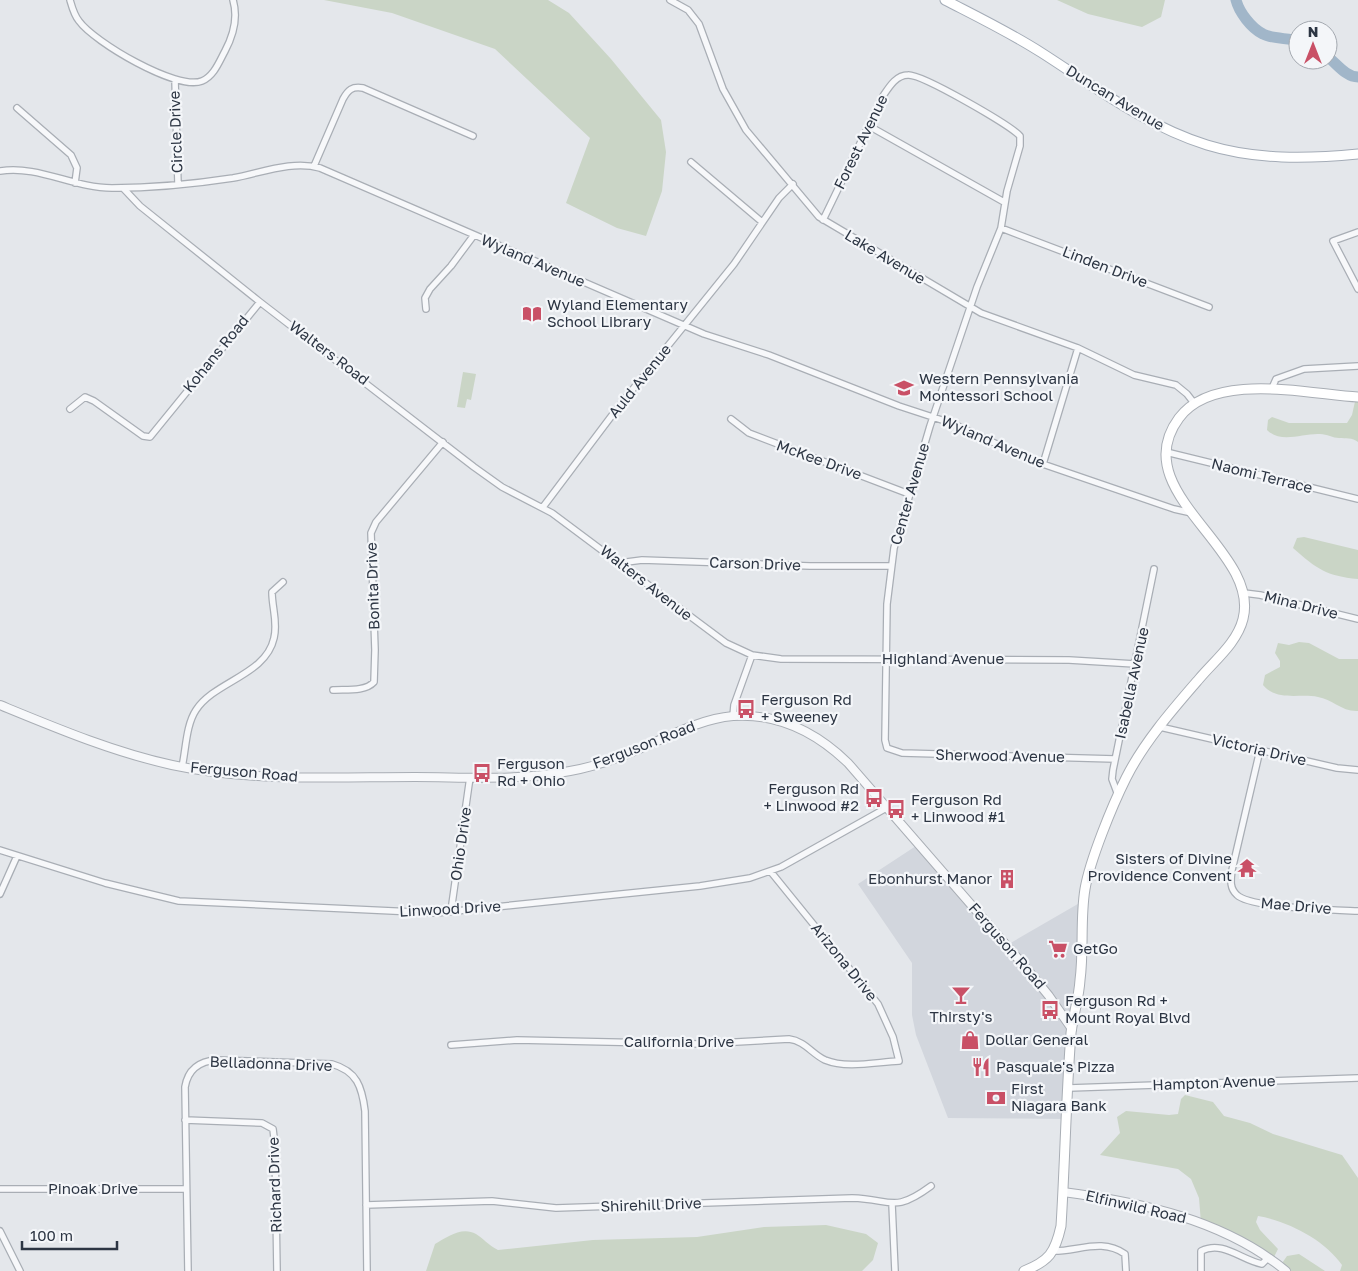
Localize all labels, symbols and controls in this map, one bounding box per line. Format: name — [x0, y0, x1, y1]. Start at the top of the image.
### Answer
north arrow — [1288, 20, 1338, 70]
text: N — [1308, 23, 1318, 40]
street label: Duncan Avenue — [1063, 61, 1168, 134]
street label: Circle Drive — [165, 90, 185, 174]
street label: Forest Avenue — [829, 91, 891, 192]
street label: Lake Avenue — [842, 225, 929, 287]
street label: Wyland Avenue — [479, 230, 588, 290]
street label: Linden Drive — [1060, 242, 1151, 291]
place label: Wyland Elementary School Library — [547, 295, 689, 330]
library icon: Wyland Elementary School Library — [521, 303, 543, 325]
street label: Kohans Road — [179, 311, 252, 396]
street label: Walters Road — [286, 316, 373, 388]
street label: Auld Avenue — [604, 340, 675, 421]
place label: Western Pennsylvania Montessori School — [919, 369, 1079, 404]
school or university icon: Western Pennsylvania Montessori School — [893, 377, 915, 399]
street label: Wyland Avenue — [939, 411, 1048, 471]
street label: McKee Drive — [774, 435, 865, 483]
street label: Center Avenue — [886, 440, 932, 547]
street label: Naomi Terrace — [1210, 454, 1315, 496]
street label: Walters Avenue — [597, 541, 697, 624]
street label: Bonita Drive — [361, 542, 383, 630]
street label: Carson Drive — [709, 552, 801, 574]
street label: Mina Drive — [1262, 586, 1340, 622]
street label: Isabella Avenue — [1110, 625, 1152, 740]
street label: Highland Avenue — [882, 649, 1004, 667]
place label: Ferguson Rd + Sweeney — [761, 690, 852, 725]
bus stop icon: Ferguson Rd + Sweeney — [735, 698, 757, 720]
street label: Ferguson Road — [590, 716, 697, 772]
street label: Victoria Drive — [1210, 729, 1309, 769]
street label: Sherwood Avenue — [935, 745, 1065, 765]
place label: Ferguson Rd + Ohio — [497, 754, 565, 789]
street label: Ferguson Road — [189, 757, 299, 785]
bus stop icon: Ferguson Rd + Ohio — [471, 762, 493, 784]
place label: Ferguson Rd + Linwood #2 — [763, 779, 859, 814]
bus stop icon: Ferguson Rd + Linwood #2 — [863, 787, 885, 809]
place label: Ferguson Rd + Linwood #1 — [911, 790, 1005, 825]
bus stop icon: Ferguson Rd + Linwood #1 — [885, 798, 907, 820]
street label: Ohio Drive — [446, 806, 474, 882]
place label: Sisters of Divine Providence Convent — [1088, 849, 1232, 884]
temple icon: Sisters of Divine Providence Convent — [1236, 857, 1258, 879]
building icon: Ebonhurst Manor — [996, 868, 1018, 890]
place label: Ebonhurst Manor — [868, 869, 992, 887]
street label: Mae Drive — [1260, 893, 1333, 917]
street label: Linwood Drive — [399, 896, 502, 920]
street label: Ferguson Road — [965, 899, 1050, 992]
street label: Arizona Drive — [808, 919, 882, 1004]
supermarket icon: GetGo — [1047, 938, 1069, 960]
place label: GetGo — [1073, 939, 1118, 957]
bar icon: Thirsty's — [950, 984, 972, 1006]
place label: Ferguson Rd + Mount Royal Blvd — [1065, 991, 1190, 1026]
bus stop icon: Ferguson Rd + Mount Royal Blvd — [1039, 999, 1061, 1021]
place label: Thirsty's — [930, 1007, 992, 1025]
shop icon: Dollar General — [959, 1029, 981, 1051]
place label: Dollar General — [985, 1030, 1089, 1048]
street label: California Drive — [624, 1032, 734, 1050]
street label: Belladonna Drive — [209, 1052, 333, 1074]
restaurant icon: Pasquale's Pizza — [970, 1056, 992, 1078]
place label: Pasquale's Pizza — [996, 1057, 1115, 1075]
street label: Hampton Avenue — [1152, 1071, 1276, 1093]
place label: First Niagara Bank — [1011, 1079, 1107, 1114]
bank icon: First Niagara Bank — [985, 1087, 1007, 1109]
street label: Richard Drive — [263, 1136, 285, 1233]
street label: Pinoak Drive — [48, 1179, 138, 1197]
street label: Elfinwild Road — [1084, 1186, 1188, 1226]
street label: Shirehill Drive — [600, 1193, 702, 1215]
scale bar — [22, 1218, 118, 1250]
text: 100 m — [30, 1226, 73, 1244]

